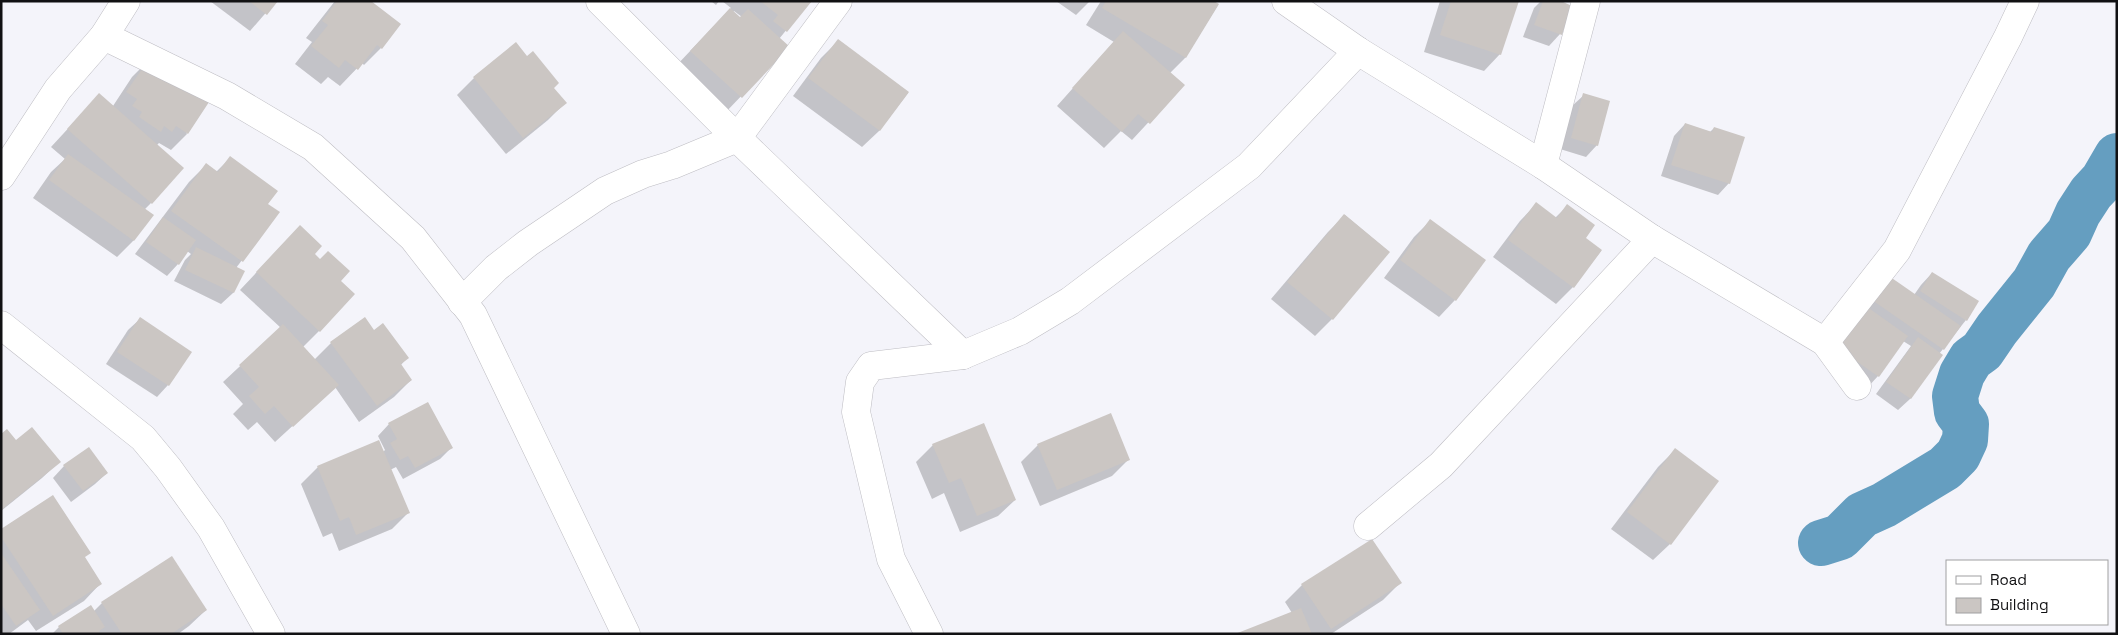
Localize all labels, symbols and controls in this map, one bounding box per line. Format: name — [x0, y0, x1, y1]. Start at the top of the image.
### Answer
legend — [1946, 560, 2108, 625]
text: Road — [1990, 570, 2027, 589]
text: Building — [1990, 595, 2049, 614]

